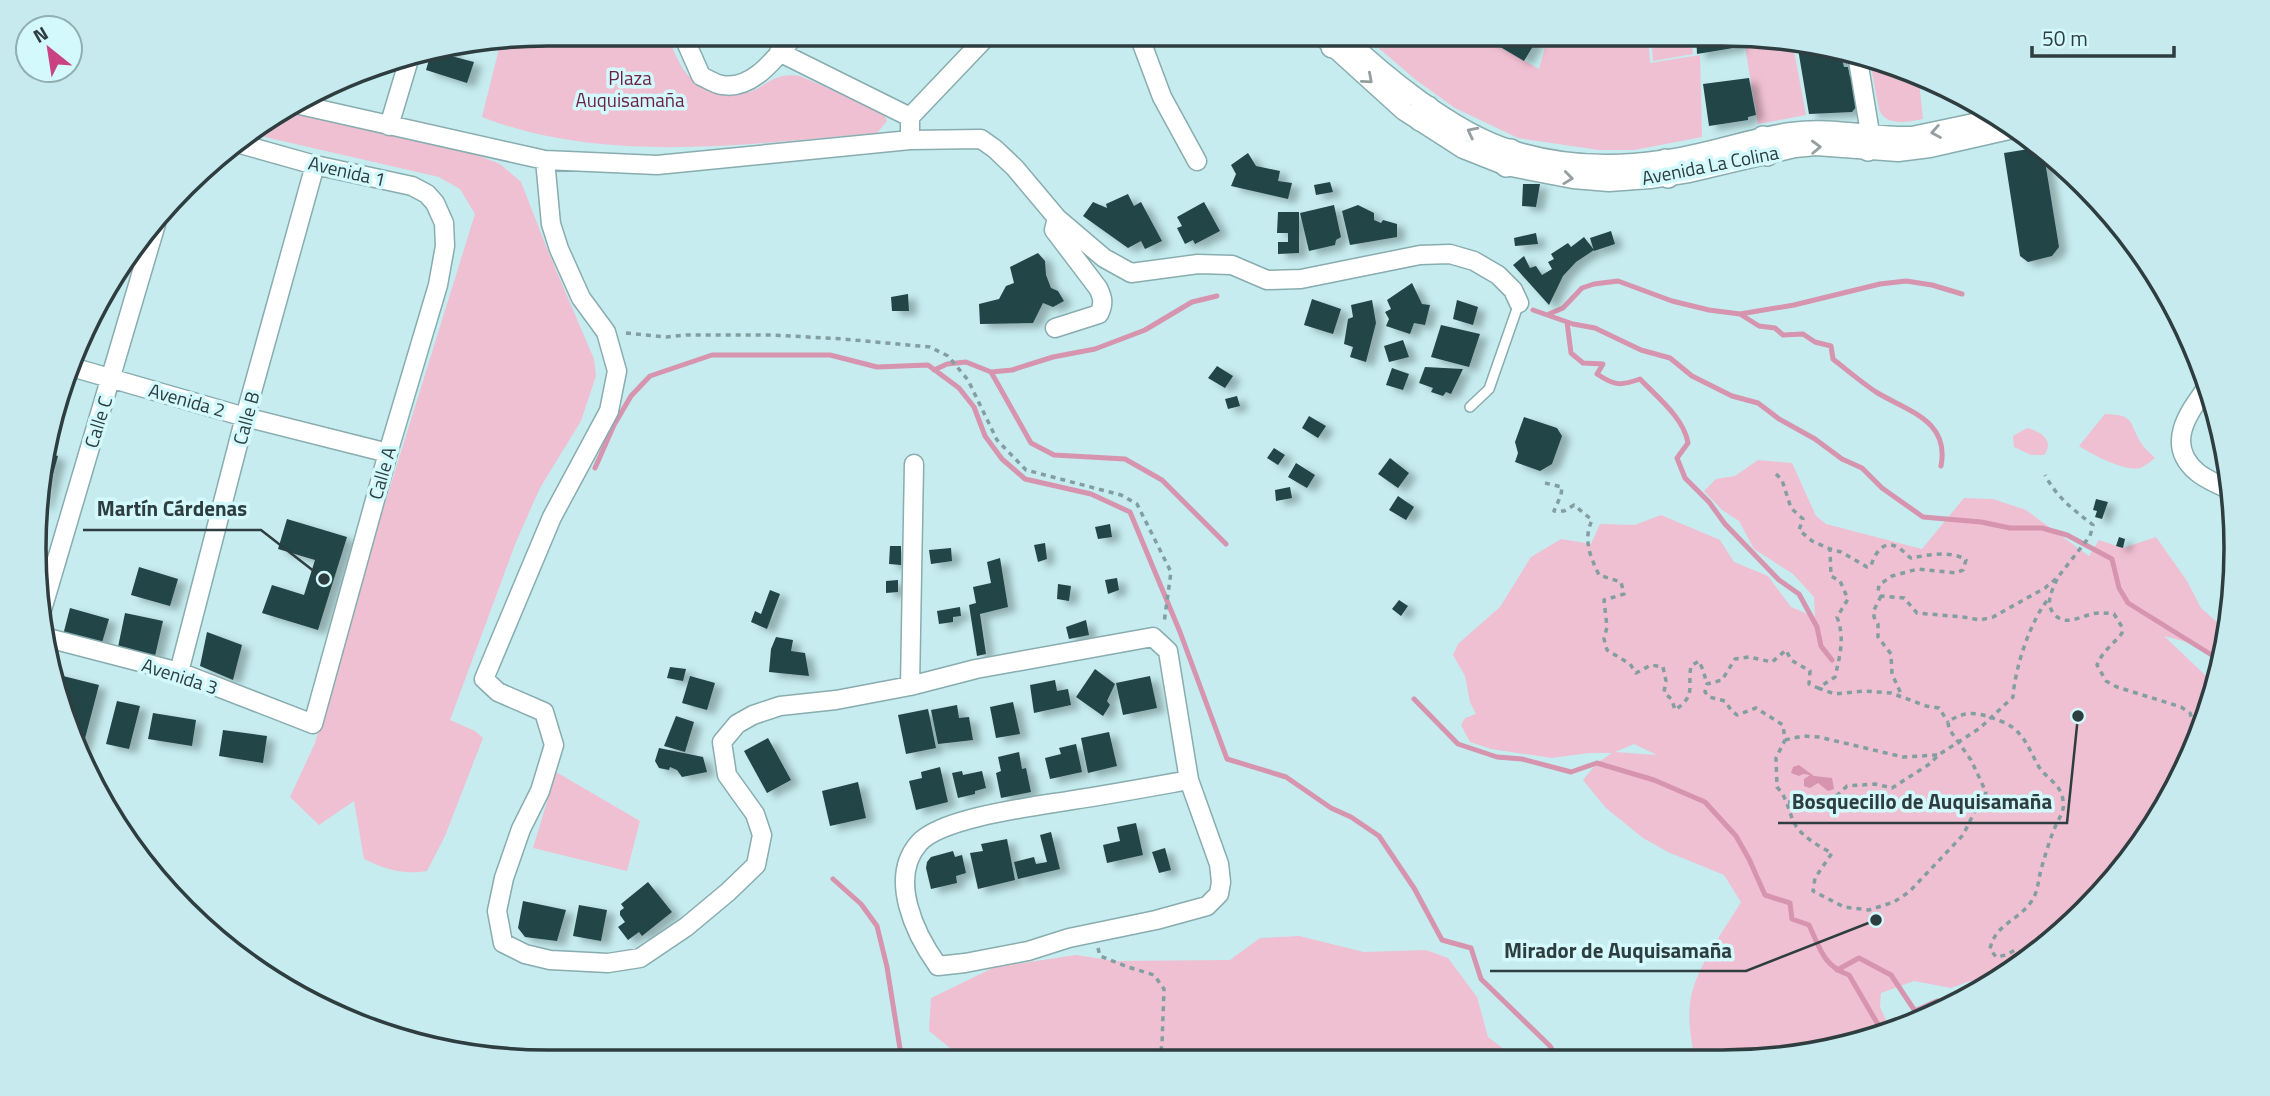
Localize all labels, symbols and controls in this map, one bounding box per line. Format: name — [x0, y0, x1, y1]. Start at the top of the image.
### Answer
north arrow — [14, 14, 84, 84]
scale bar — [2032, 14, 2174, 58]
text: N — [27, 18, 53, 50]
text: 50 m — [2042, 22, 2088, 54]
park label: Plaza Auquisamaña — [575, 63, 685, 114]
one-way arrow — [1360, 71, 1373, 84]
one-way arrow — [1930, 124, 1942, 139]
one-way arrow — [1467, 127, 1479, 141]
street label: Avenida La Colina — [1639, 137, 1781, 192]
one-way arrow — [1811, 140, 1822, 155]
street label: Avenida 1 — [306, 148, 389, 193]
one-way arrow — [1562, 171, 1574, 186]
street label: Avenida 2 — [146, 375, 229, 424]
street label: Calle B — [225, 388, 267, 448]
street label: Calle C — [76, 392, 119, 451]
street label: Calle A — [360, 443, 403, 503]
callout: Martín Cárdenas — [83, 488, 261, 530]
text: Martín Cárdenas — [97, 492, 247, 524]
street label: Avenida 3 — [138, 650, 222, 701]
callout: Bosquecillo de Auquisamaña — [1778, 781, 2067, 823]
text: Bosquecillo de Auquisamaña — [1792, 785, 2052, 817]
callout: Mirador de Auquisamaña — [1490, 929, 1746, 971]
text: Mirador de Auquisamaña — [1504, 934, 1732, 966]

